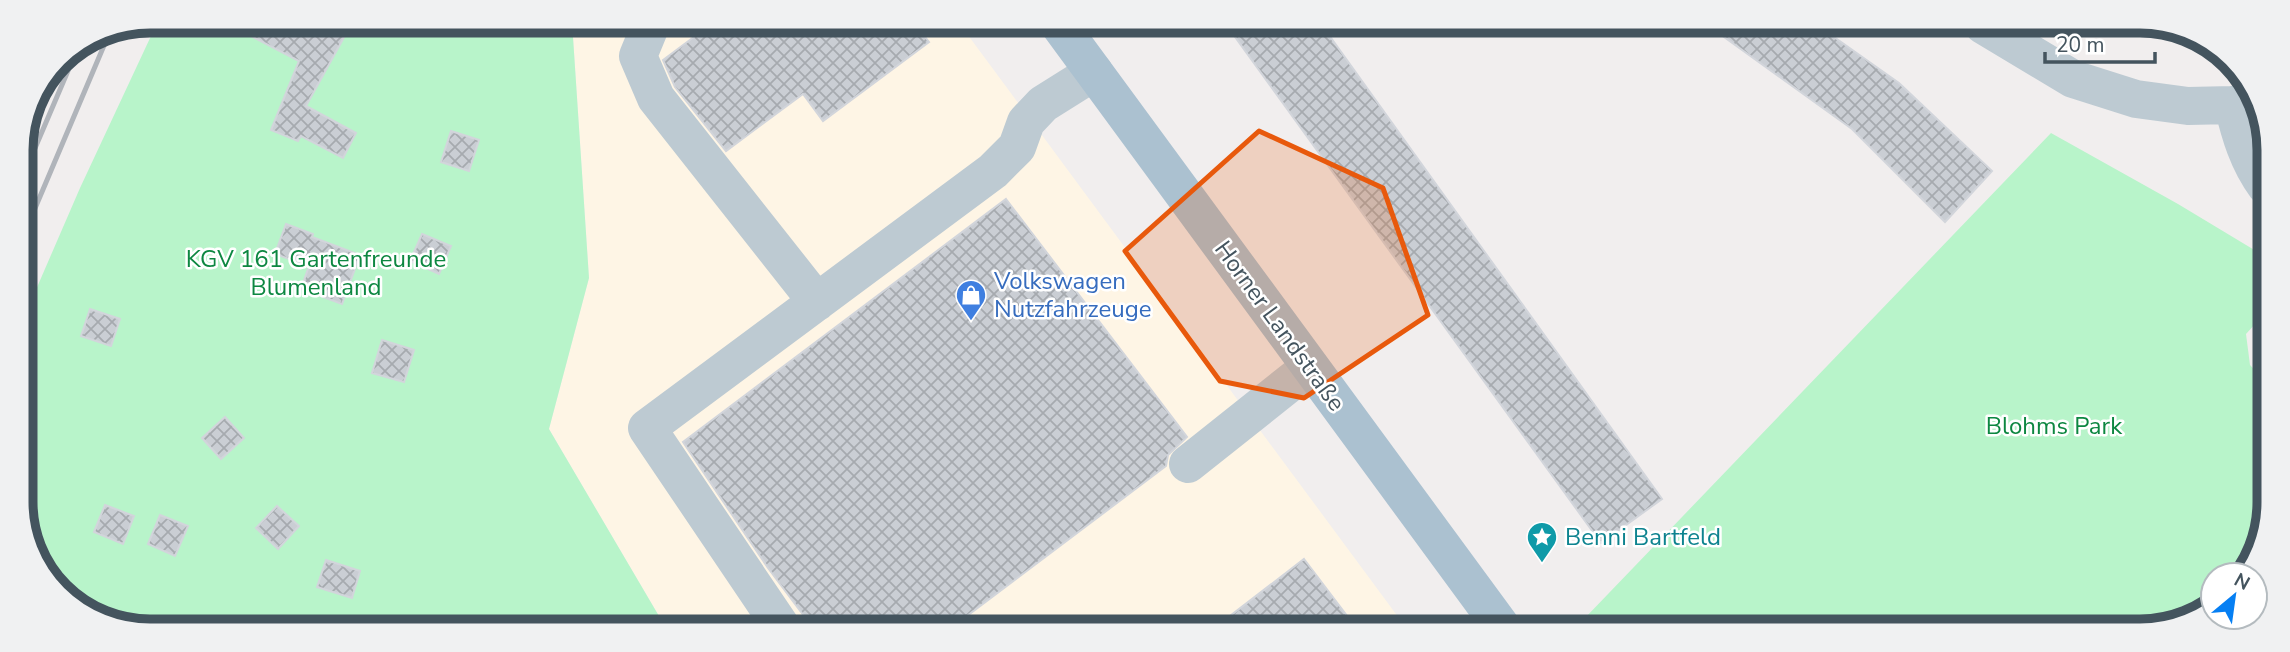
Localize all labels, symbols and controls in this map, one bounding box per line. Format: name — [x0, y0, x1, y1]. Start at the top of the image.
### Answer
scale bar — [2045, 21, 2155, 65]
text: 20 m — [2056, 31, 2105, 59]
street label: Horner Landstraße — [1207, 234, 1353, 418]
park label: KGV 161 Gartenfreunde Blumenland — [186, 243, 446, 303]
place label: Volkswagen Nutzfahrzeuge — [993, 265, 1152, 325]
shop icon: Volkswagen Nutzfahrzeuge — [954, 278, 988, 322]
park label: Blohms Park — [1986, 410, 2123, 442]
place icon: Benni Bartfeld — [1525, 520, 1559, 564]
place label: Benni Bartfeld — [1565, 521, 1721, 553]
north arrow — [2199, 561, 2269, 631]
text: N — [2229, 567, 2254, 597]

